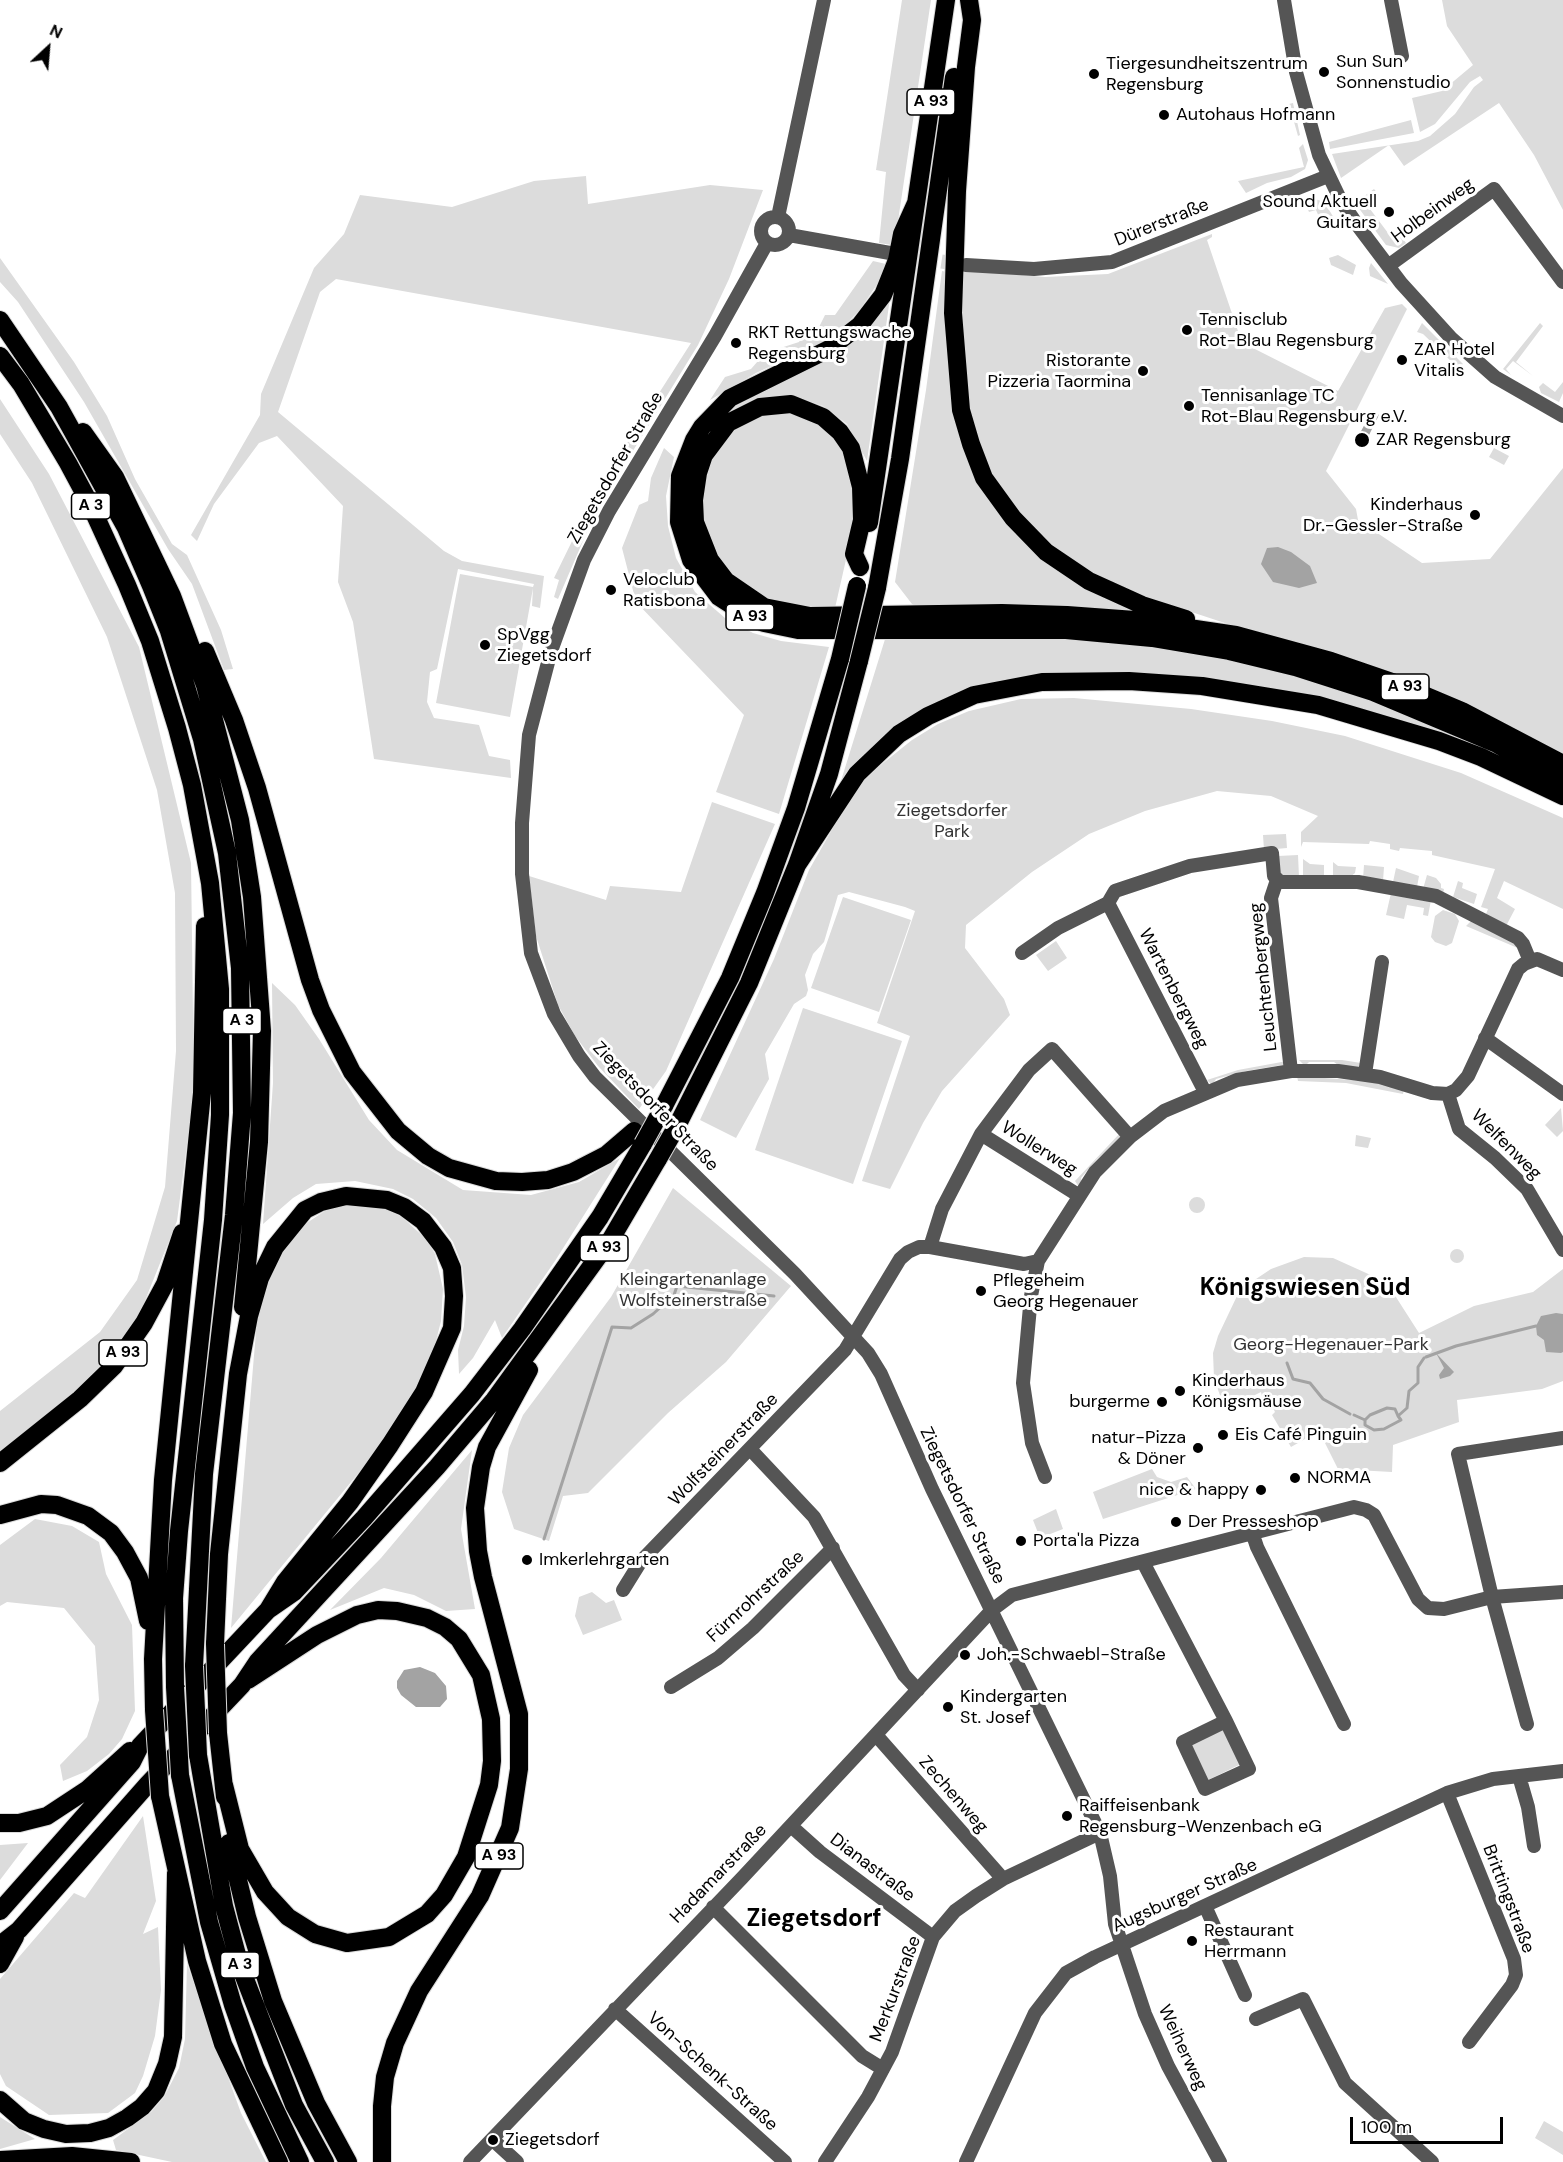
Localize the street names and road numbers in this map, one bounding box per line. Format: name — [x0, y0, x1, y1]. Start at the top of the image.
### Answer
road number: A 93 — [907, 89, 955, 115]
street label: Holbeinweg — [1388, 174, 1478, 248]
street label: Dürerstraße — [1112, 194, 1212, 252]
street label: Ziegetsdorfer Straße — [564, 388, 668, 548]
road number: A 3 — [72, 493, 110, 519]
road number: A 93 — [726, 604, 774, 630]
road number: A 93 — [1381, 674, 1429, 700]
street label: Leuchtenbergweg — [1245, 902, 1283, 1052]
street label: Wartenbergweg — [1133, 925, 1213, 1053]
road number: A 3 — [222, 1008, 262, 1034]
street label: Ziegetsdorfer Straße — [588, 1038, 722, 1176]
street label: Welfenweg — [1466, 1105, 1546, 1185]
street label: Wollerweg — [997, 1117, 1081, 1181]
road number: A 93 — [580, 1235, 628, 1261]
road number: A 93 — [99, 1340, 147, 1366]
street label: Wolfsteinerstraße — [665, 1389, 783, 1511]
street label: Ziegetsdorfer Straße — [915, 1424, 1009, 1588]
street label: Fürnrohrstraße — [703, 1546, 809, 1648]
street label: Zechenweg — [914, 1752, 992, 1838]
street label: Hadamarstraße — [666, 1820, 772, 1928]
street label: Dianastraße — [825, 1829, 919, 1907]
street label: Brittingstraße — [1477, 1842, 1539, 1956]
road number: A 93 — [475, 1843, 523, 1869]
street label: Augsburger Straße — [1109, 1854, 1261, 1938]
street label: Merkurstraße — [866, 1933, 926, 2045]
road number: A 3 — [220, 1952, 260, 1978]
street label: Weiherweg — [1153, 2002, 1211, 2094]
street label: Von-Schenk-Straße — [642, 2008, 782, 2136]

